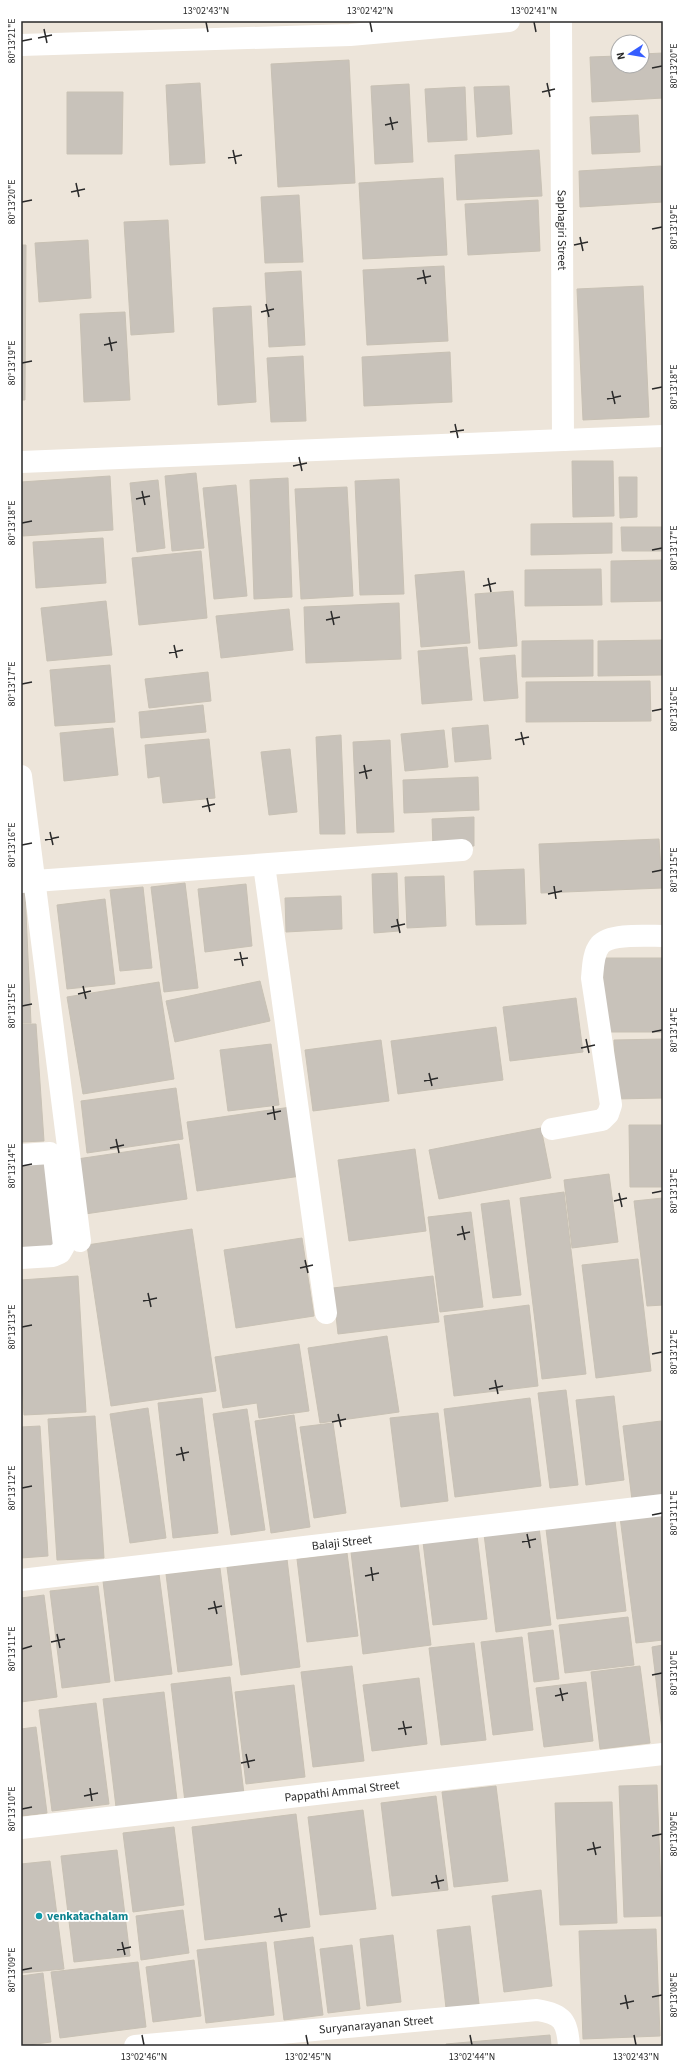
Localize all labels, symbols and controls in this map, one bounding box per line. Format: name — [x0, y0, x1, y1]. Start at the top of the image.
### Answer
text: 13°02'43"N — [183, 4, 229, 18]
text: 13°02'42"N — [347, 4, 393, 18]
text: 13°02'41"N — [511, 4, 557, 18]
text: 80°13'21"E — [5, 18, 19, 64]
north arrow — [610, 34, 650, 74]
text: 80°13'20"E — [667, 43, 681, 89]
text: N — [613, 51, 629, 61]
text: 80°13'20"E — [5, 179, 19, 225]
street label: Saphagiri Street — [553, 190, 571, 270]
text: 80°13'19"E — [667, 204, 681, 250]
text: 80°13'19"E — [5, 340, 19, 386]
text: 80°13'18"E — [667, 364, 681, 410]
text: 80°13'18"E — [5, 500, 19, 546]
text: 80°13'17"E — [667, 525, 681, 571]
text: 80°13'17"E — [5, 661, 19, 707]
text: 80°13'16"E — [667, 686, 681, 732]
text: 80°13'16"E — [5, 822, 19, 868]
text: 80°13'15"E — [667, 847, 681, 893]
text: 80°13'15"E — [5, 983, 19, 1029]
text: 80°13'14"E — [667, 1007, 681, 1053]
text: 80°13'14"E — [5, 1143, 19, 1189]
text: 80°13'13"E — [667, 1168, 681, 1214]
text: 80°13'13"E — [5, 1304, 19, 1350]
text: 80°13'12"E — [667, 1329, 681, 1375]
text: 80°13'12"E — [5, 1465, 19, 1511]
text: 80°13'11"E — [667, 1490, 681, 1536]
street label: Balaji Street — [311, 1531, 373, 1554]
text: 80°13'11"E — [5, 1626, 19, 1672]
text: 80°13'10"E — [667, 1650, 681, 1696]
street label: Pappathi Ammal Street — [284, 1776, 400, 1806]
text: 80°13'10"E — [5, 1786, 19, 1832]
text: 80°13'09"E — [667, 1811, 681, 1857]
place label: venkatachalam — [47, 1908, 128, 1925]
marker: venkatachalam — [34, 1911, 44, 1921]
text: 80°13'09"E — [5, 1947, 19, 1993]
text: 80°13'08"E — [667, 1972, 681, 2018]
street label: Suryanarayanan Street — [318, 2011, 434, 2038]
text: 13°02'46"N — [121, 2050, 167, 2064]
text: 13°02'45"N — [285, 2050, 331, 2064]
text: 13°02'44"N — [449, 2050, 495, 2064]
text: 13°02'43"N — [613, 2050, 659, 2064]

